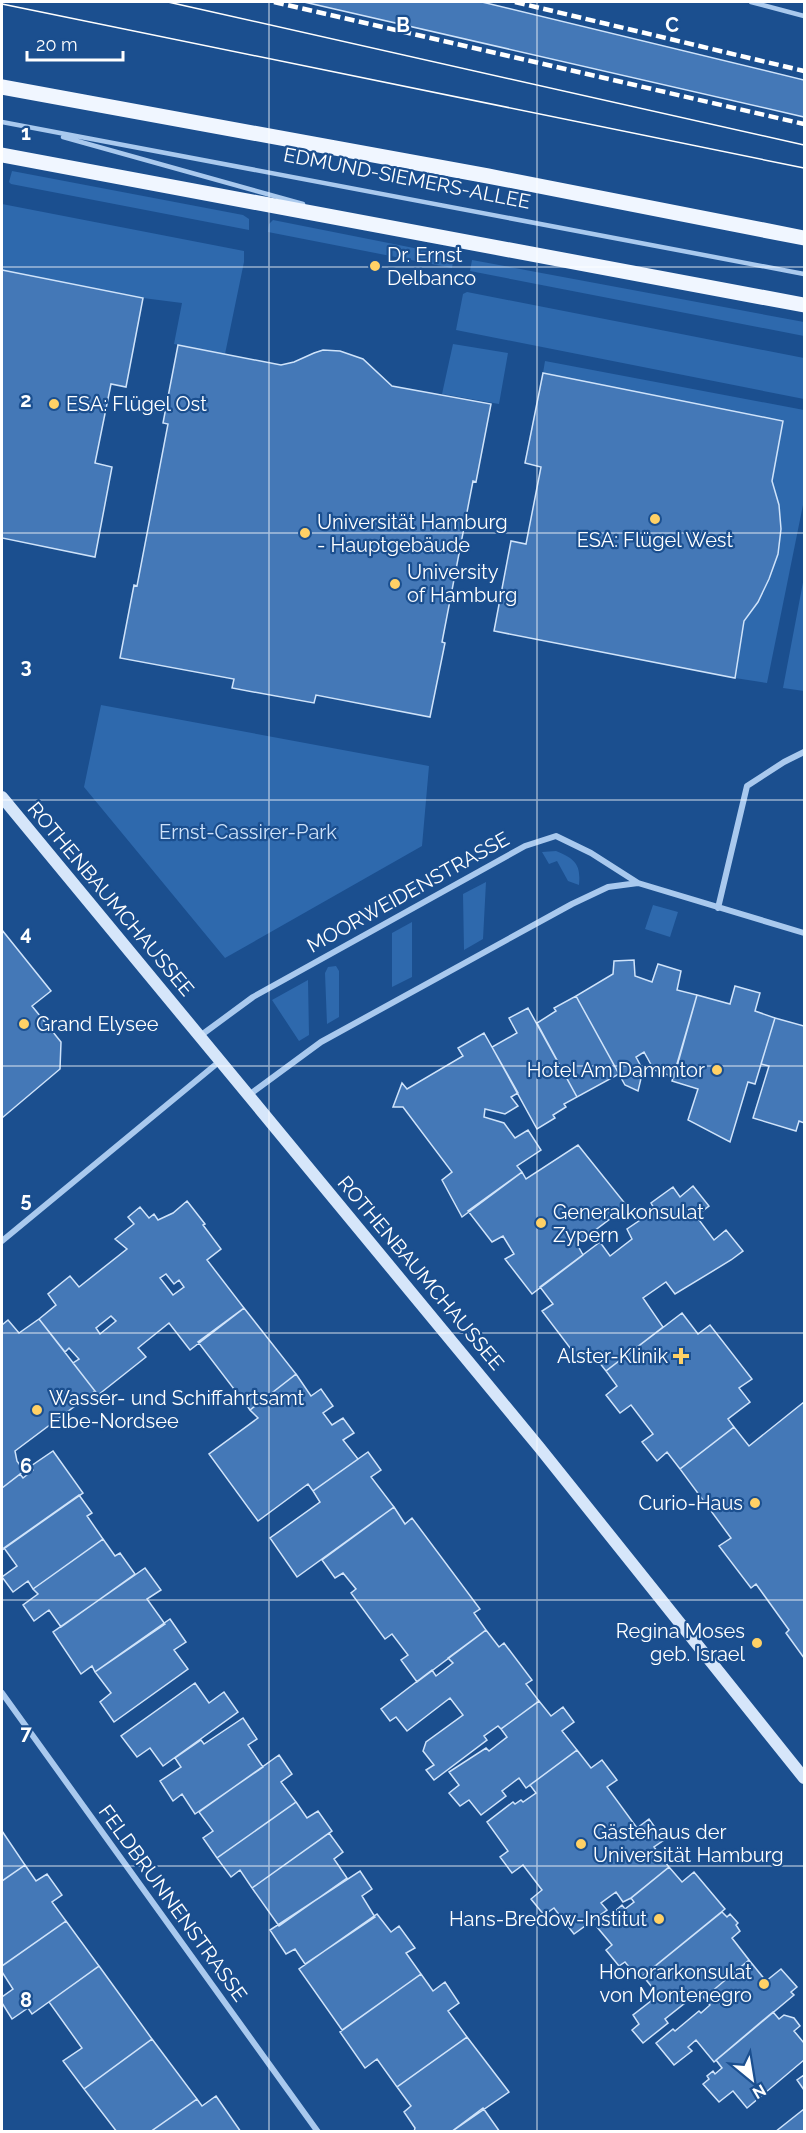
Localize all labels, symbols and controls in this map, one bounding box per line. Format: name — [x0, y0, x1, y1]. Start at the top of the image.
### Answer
text: B — [396, 13, 410, 37]
text: C — [665, 13, 679, 37]
scale bar — [27, 24, 123, 62]
text: 20 m — [36, 34, 78, 55]
text: 1 — [21, 121, 31, 145]
street label: EDMUND-SIEMERS-ALLEE — [281, 142, 533, 214]
place label: Dr. Ernst Delbanco — [387, 243, 476, 290]
marker: Dr. Ernst Delbanco — [368, 259, 382, 273]
text: 2 — [20, 388, 32, 412]
place label: ESA: Flügel Ost — [66, 392, 207, 416]
marker: ESA: Flügel Ost — [47, 397, 61, 411]
place label: Universität Hamburg - Hauptgebäude — [317, 510, 508, 557]
marker: ESA: Flügel West — [648, 512, 662, 526]
marker: Universität Hamburg - Hauptgebäude — [298, 526, 312, 540]
place label: ESA: Flügel West — [577, 528, 734, 552]
place label: University of Hamburg — [407, 560, 517, 607]
marker: University of Hamburg — [388, 577, 402, 591]
text: 3 — [20, 654, 32, 678]
street label: ROTHENBAUMCHAUSSEE — [23, 797, 199, 1001]
park label: Ernst-Cassirer-Park — [159, 820, 337, 844]
street label: MOORWEIDENSTRASSE — [303, 826, 513, 958]
text: 4 — [20, 921, 32, 945]
place label: Grand Elysee — [36, 1012, 159, 1036]
marker: Grand Elysee — [17, 1017, 31, 1031]
place label: Hotel Am Dammtor — [527, 1058, 705, 1082]
marker: Hotel Am Dammtor — [710, 1063, 724, 1077]
street label: ROTHENBAUMCHAUSSEE — [333, 1171, 509, 1375]
text: 5 — [20, 1188, 32, 1212]
place label: Generalkonsulat Zypern — [553, 1200, 704, 1247]
marker: Generalkonsulat Zypern — [534, 1216, 548, 1230]
place label: Alster-Klinik — [557, 1344, 668, 1368]
marker: Alster-Klinik — [672, 1347, 690, 1365]
place label: Wasser- und Schiffahrtsamt Elbe-Nordsee — [49, 1386, 305, 1433]
marker: Wasser- und Schiffahrtsamt Elbe-Nordsee — [30, 1403, 44, 1417]
text: 6 — [20, 1454, 32, 1478]
place label: Curio-Haus — [639, 1491, 743, 1515]
marker: Curio-Haus — [748, 1496, 762, 1510]
place label: Regina Moses geb. Israel — [616, 1619, 746, 1666]
marker: Regina Moses geb. Israel — [750, 1636, 764, 1650]
text: 7 — [20, 1721, 32, 1745]
street label: FELDBRUNNENSTRASSE — [94, 1800, 252, 2006]
place label: Gästehaus der Universität Hamburg — [593, 1820, 784, 1867]
marker: Gästehaus der Universität Hamburg — [574, 1837, 588, 1851]
place label: Hans-Bredow-Institut — [449, 1907, 647, 1931]
marker: Hans-Bredow-Institut — [652, 1912, 666, 1926]
place label: Honorarkonsulat von Montenegro — [599, 1960, 752, 2007]
marker: Honorarkonsulat von Montenegro — [757, 1977, 771, 1991]
text: 8 — [20, 1988, 32, 2012]
north arrow — [722, 2049, 782, 2109]
text: N — [749, 2080, 769, 2103]

